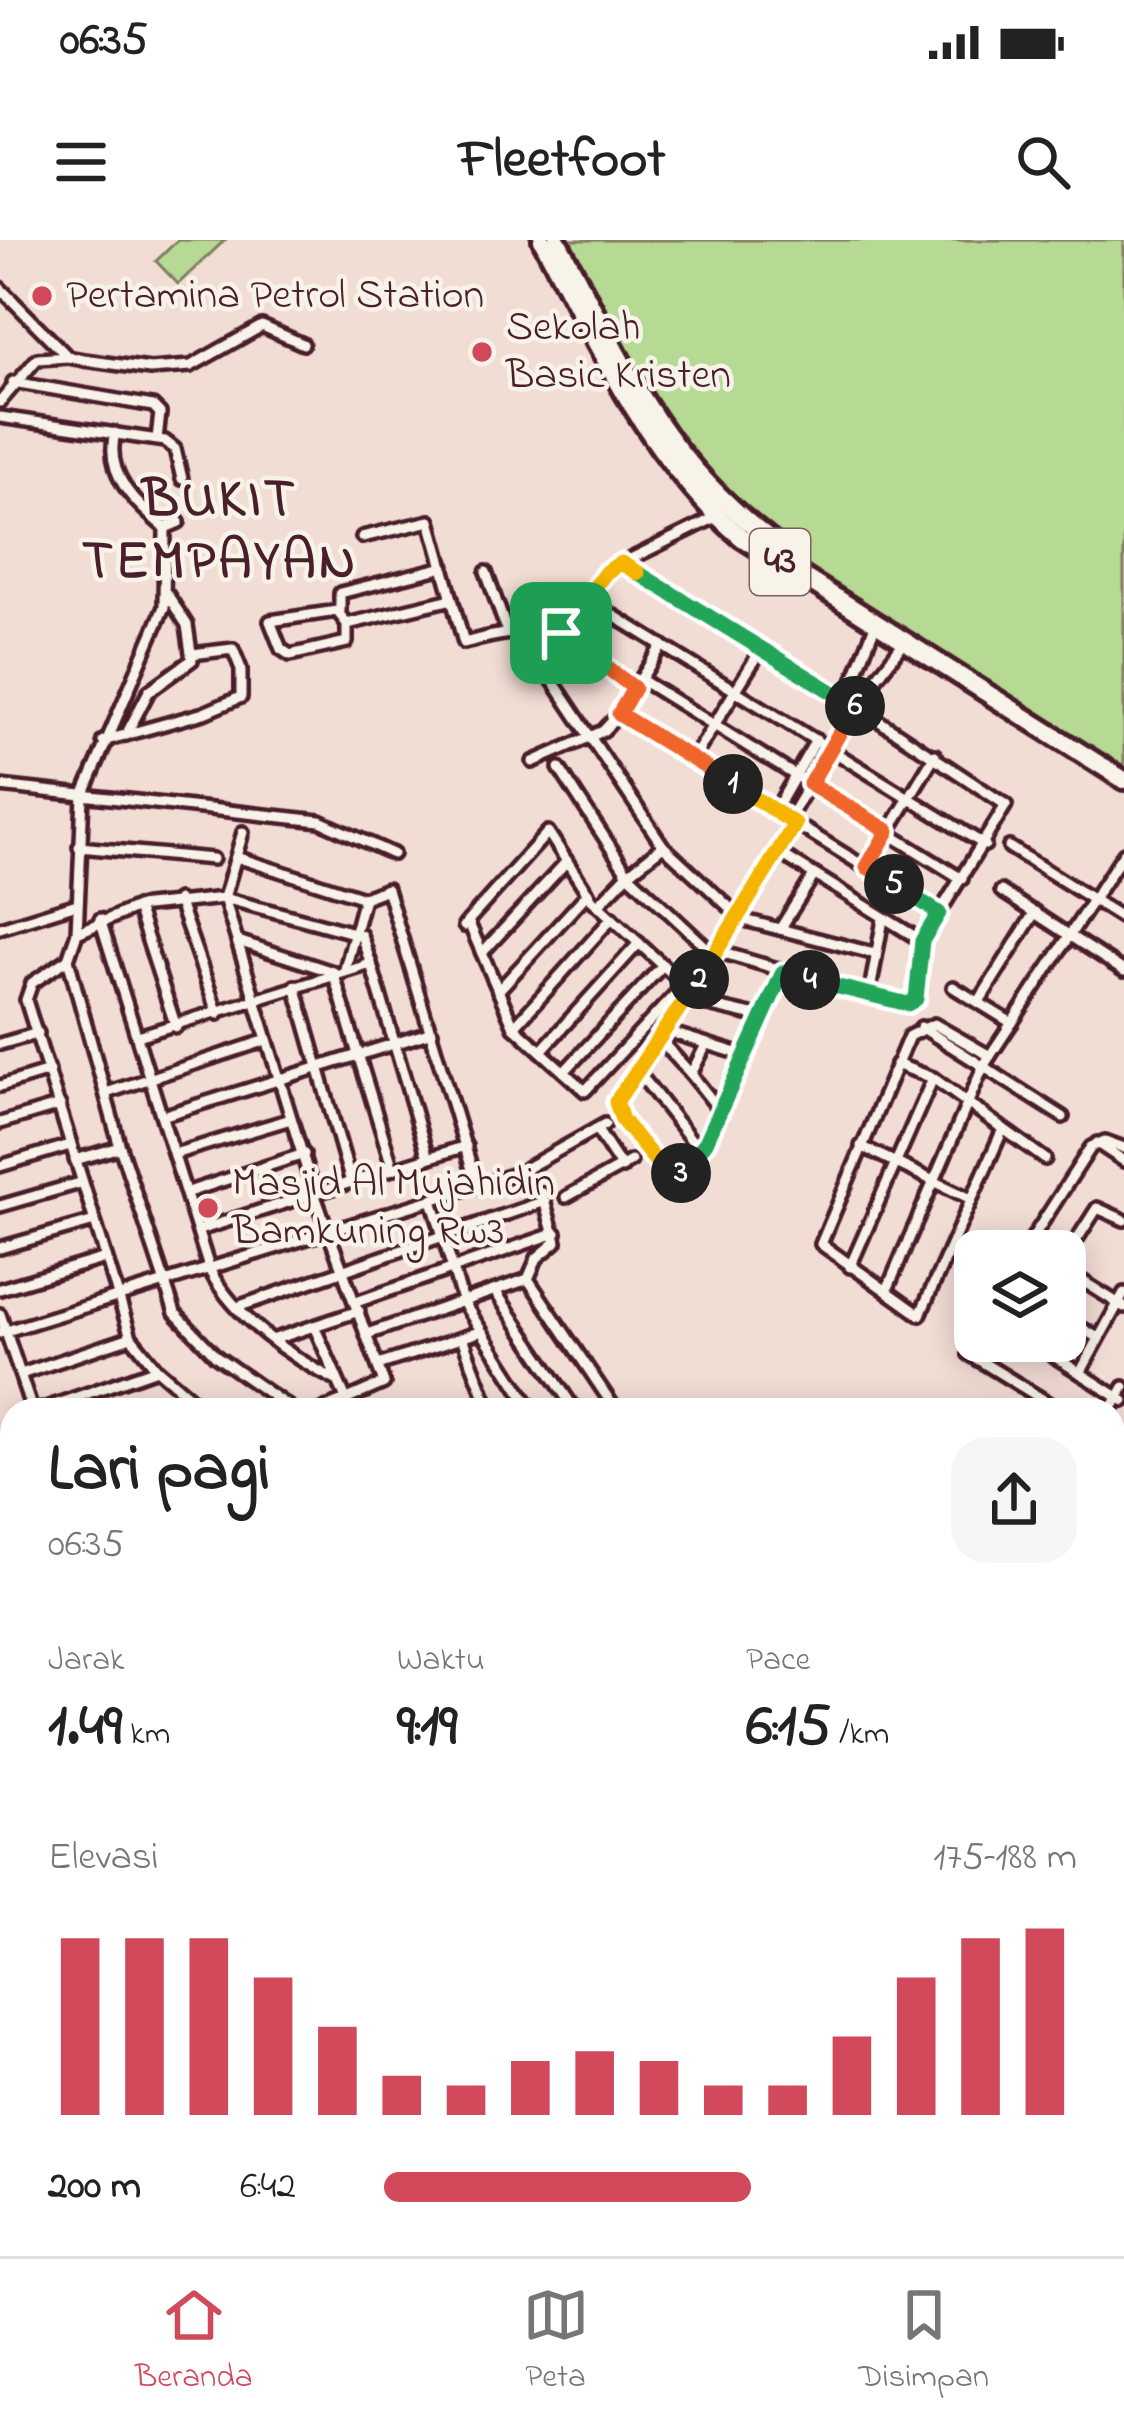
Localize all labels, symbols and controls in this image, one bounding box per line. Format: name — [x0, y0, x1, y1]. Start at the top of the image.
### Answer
text: 06:35 — [60, 9, 147, 75]
text: Fleetfoot — [459, 123, 665, 201]
icon: menu — [48, 129, 114, 195]
icon: search — [1010, 129, 1076, 195]
place label: Pertamina Petrol Station — [66, 266, 484, 327]
marker: Pertamina Petrol Station — [29, 283, 55, 309]
place label: Sekolah Basic Kristen — [505, 298, 731, 407]
marker: Sekolah Basic Kristen — [469, 339, 495, 365]
district label: BUKIT TEMPAYAN — [82, 463, 358, 603]
road number: 43 — [750, 529, 810, 595]
pin — [510, 582, 612, 684]
icon: arrive — [528, 600, 594, 666]
pin: 6 — [825, 676, 885, 736]
text: 6 — [848, 682, 862, 730]
pin: 1 — [703, 754, 763, 814]
text: 1 — [728, 760, 738, 808]
pin: 5 — [864, 854, 924, 914]
text: 5 — [885, 860, 903, 908]
pin: 2 — [669, 949, 729, 1009]
pin: 4 — [780, 950, 840, 1010]
text: 2 — [691, 955, 707, 1003]
text: 4 — [803, 956, 817, 1004]
pin: 3 — [651, 1143, 711, 1203]
text: 3 — [674, 1149, 688, 1197]
place label: Masjid Al Mujahidin Bamkuning Rw3 — [231, 1154, 555, 1263]
marker: Masjid Al Mujahidin Bamkuning Rw3 — [195, 1195, 221, 1221]
map controls — [954, 1230, 1086, 1362]
button: layers — [954, 1230, 1086, 1362]
text: Lari pagi — [48, 1424, 270, 1520]
button: share — [951, 1437, 1077, 1563]
text: 06:35 — [48, 1517, 124, 1574]
text: Jarak — [48, 1637, 124, 1685]
text: Waktu — [397, 1637, 485, 1685]
text: Pace — [746, 1637, 810, 1685]
text: 1.49 — [48, 1685, 122, 1772]
text: 9:19 — [397, 1685, 457, 1772]
text: 6:15 — [746, 1685, 831, 1772]
text: km — [122, 1711, 170, 1759]
text: /km — [831, 1711, 889, 1759]
text: Elevasi — [48, 1830, 159, 1887]
text: 175–188 m — [933, 1830, 1077, 1887]
text: 200 m — [48, 2159, 141, 2216]
text: 6:42 — [240, 2159, 296, 2216]
tab: Beranda — [135, 2282, 253, 2402]
tab: Peta — [523, 2282, 589, 2402]
tab: Disimpan — [858, 2282, 989, 2402]

